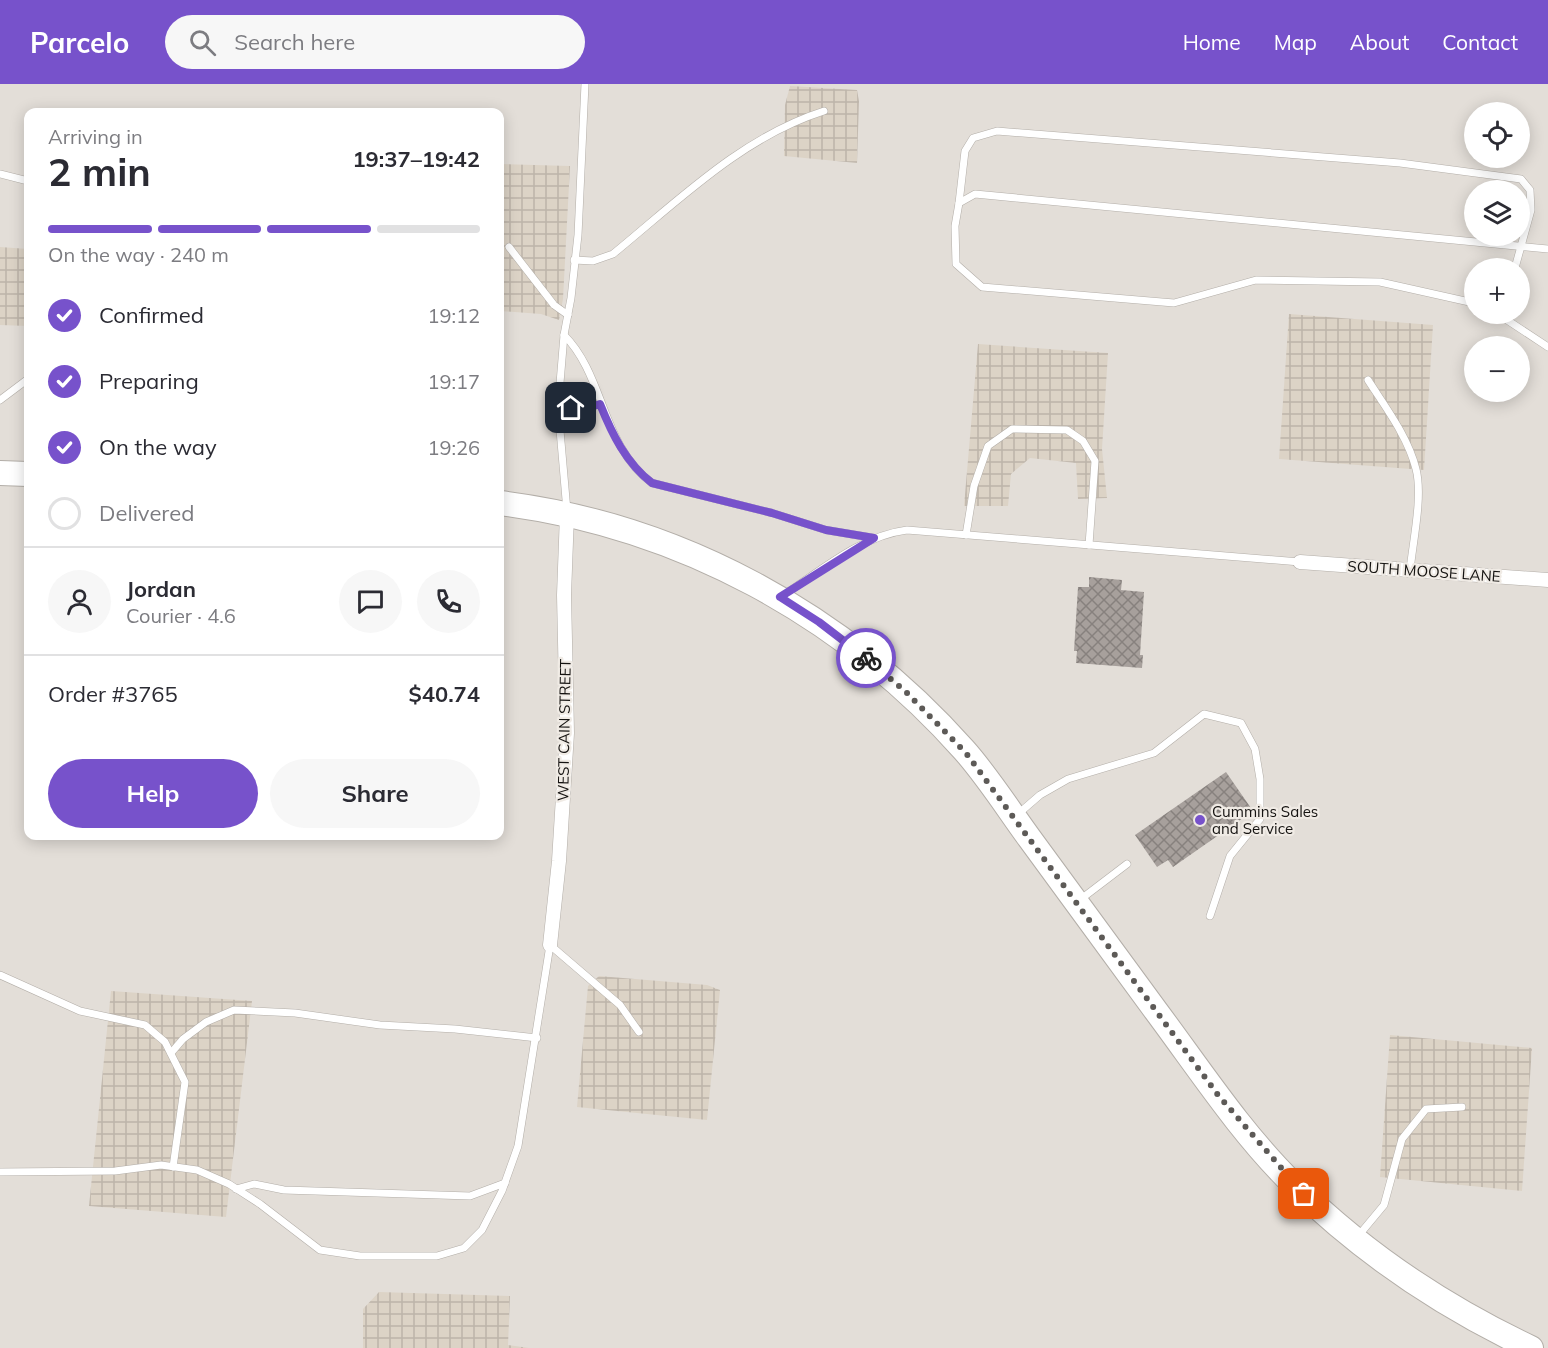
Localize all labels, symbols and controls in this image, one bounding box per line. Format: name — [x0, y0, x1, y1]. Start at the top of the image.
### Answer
search box — [165, 15, 585, 69]
text: Parcelo — [30, 25, 129, 60]
icon: search — [186, 26, 219, 59]
text: Search here — [234, 28, 355, 56]
text: Home — [1183, 29, 1241, 55]
text: Map — [1274, 29, 1317, 55]
text: About — [1350, 29, 1409, 55]
text: Contact — [1442, 29, 1518, 55]
map controls — [1464, 102, 1530, 402]
button: locate — [1464, 102, 1530, 168]
text: Arriving in — [48, 124, 143, 149]
text: 19:37–19:42 — [352, 145, 480, 173]
text: 2 min — [48, 147, 151, 196]
button: layers — [1464, 180, 1530, 246]
text: On the way · 240 m — [48, 242, 229, 267]
button: + — [1464, 258, 1530, 324]
icon: check — [48, 299, 81, 332]
text: Confirmed — [99, 301, 204, 329]
text: 19:12 — [427, 303, 480, 328]
button: − — [1464, 336, 1530, 402]
icon: check — [48, 365, 81, 398]
text: Preparing — [99, 367, 199, 395]
text: 19:17 — [427, 369, 480, 394]
pin — [545, 382, 596, 433]
icon: home — [554, 391, 587, 424]
icon: check — [48, 431, 81, 464]
text: On the way — [99, 433, 217, 461]
text: 19:26 — [427, 435, 480, 460]
text: Delivered — [99, 499, 194, 527]
street label: SOUTH MOOSE LANE — [1347, 556, 1501, 586]
button: person — [48, 570, 111, 633]
button: chat — [339, 570, 402, 633]
button: phone — [417, 570, 480, 633]
text: Jordan — [126, 575, 196, 603]
text: Courier · 4.6 — [126, 603, 236, 628]
courier — [836, 628, 896, 688]
icon: bike — [850, 642, 883, 675]
street label: WEST CAIN STREET — [553, 659, 575, 801]
text: Order #3765 — [48, 680, 178, 708]
text: $40.74 — [409, 680, 480, 708]
button: Help — [48, 759, 258, 828]
button: Share — [270, 759, 480, 828]
place label: Cummins Sales and Service — [1212, 802, 1318, 838]
marker: Cummins Sales and Service — [1193, 813, 1207, 827]
pin — [1278, 1168, 1329, 1219]
icon: bag — [1287, 1177, 1320, 1210]

